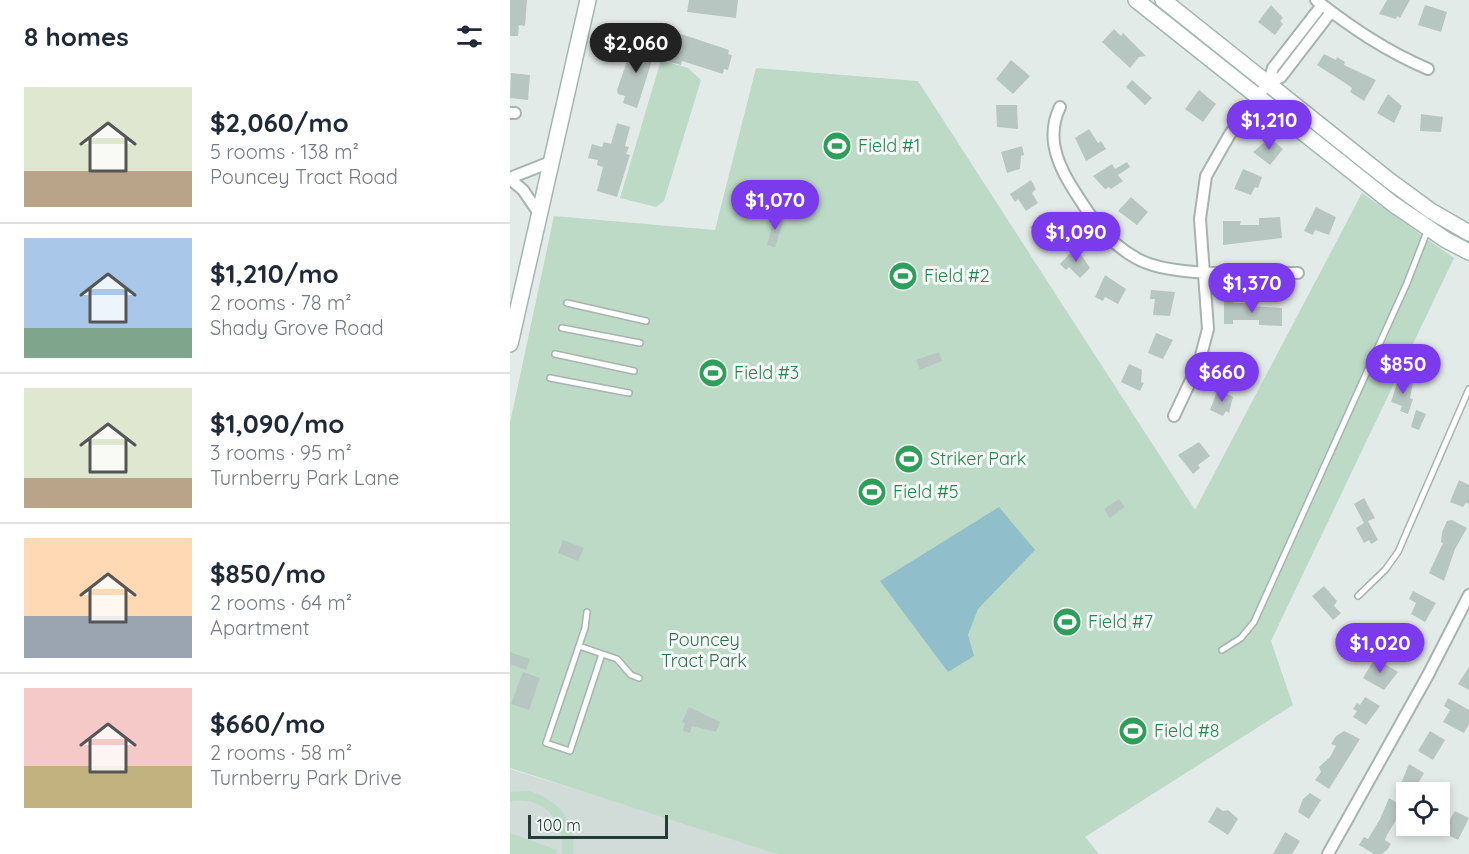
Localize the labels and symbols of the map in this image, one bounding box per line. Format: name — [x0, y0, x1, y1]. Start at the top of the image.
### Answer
pin: $2,060 — [587, 23, 685, 74]
pin: $1,210 — [1220, 100, 1318, 151]
sports icon: Field #1 — [821, 130, 853, 162]
place label: Field #1 — [858, 134, 920, 157]
pin: $1,070 — [726, 180, 824, 231]
pin: $1,090 — [1027, 212, 1125, 263]
sports icon: Field #2 — [887, 260, 919, 292]
pin: $1,370 — [1203, 263, 1301, 314]
place label: Field #2 — [924, 264, 990, 287]
pin: $850 — [1367, 344, 1439, 395]
pin: $660 — [1186, 352, 1258, 403]
sports icon: Field #3 — [697, 357, 729, 389]
place label: Field #3 — [734, 361, 799, 384]
sports icon: Striker Park — [893, 443, 925, 475]
place label: Striker Park — [930, 447, 1026, 470]
sports icon: Field #5 — [856, 476, 888, 508]
place label: Field #5 — [893, 480, 959, 503]
sports icon: Field #7 — [1051, 606, 1083, 638]
place label: Field #7 — [1088, 610, 1153, 633]
pin: $1,020 — [1331, 623, 1429, 674]
park label: Pouncey Tract Park — [661, 628, 747, 672]
sports icon: Field #8 — [1117, 715, 1149, 747]
place label: Field #8 — [1154, 719, 1219, 742]
scale bar — [528, 812, 668, 840]

